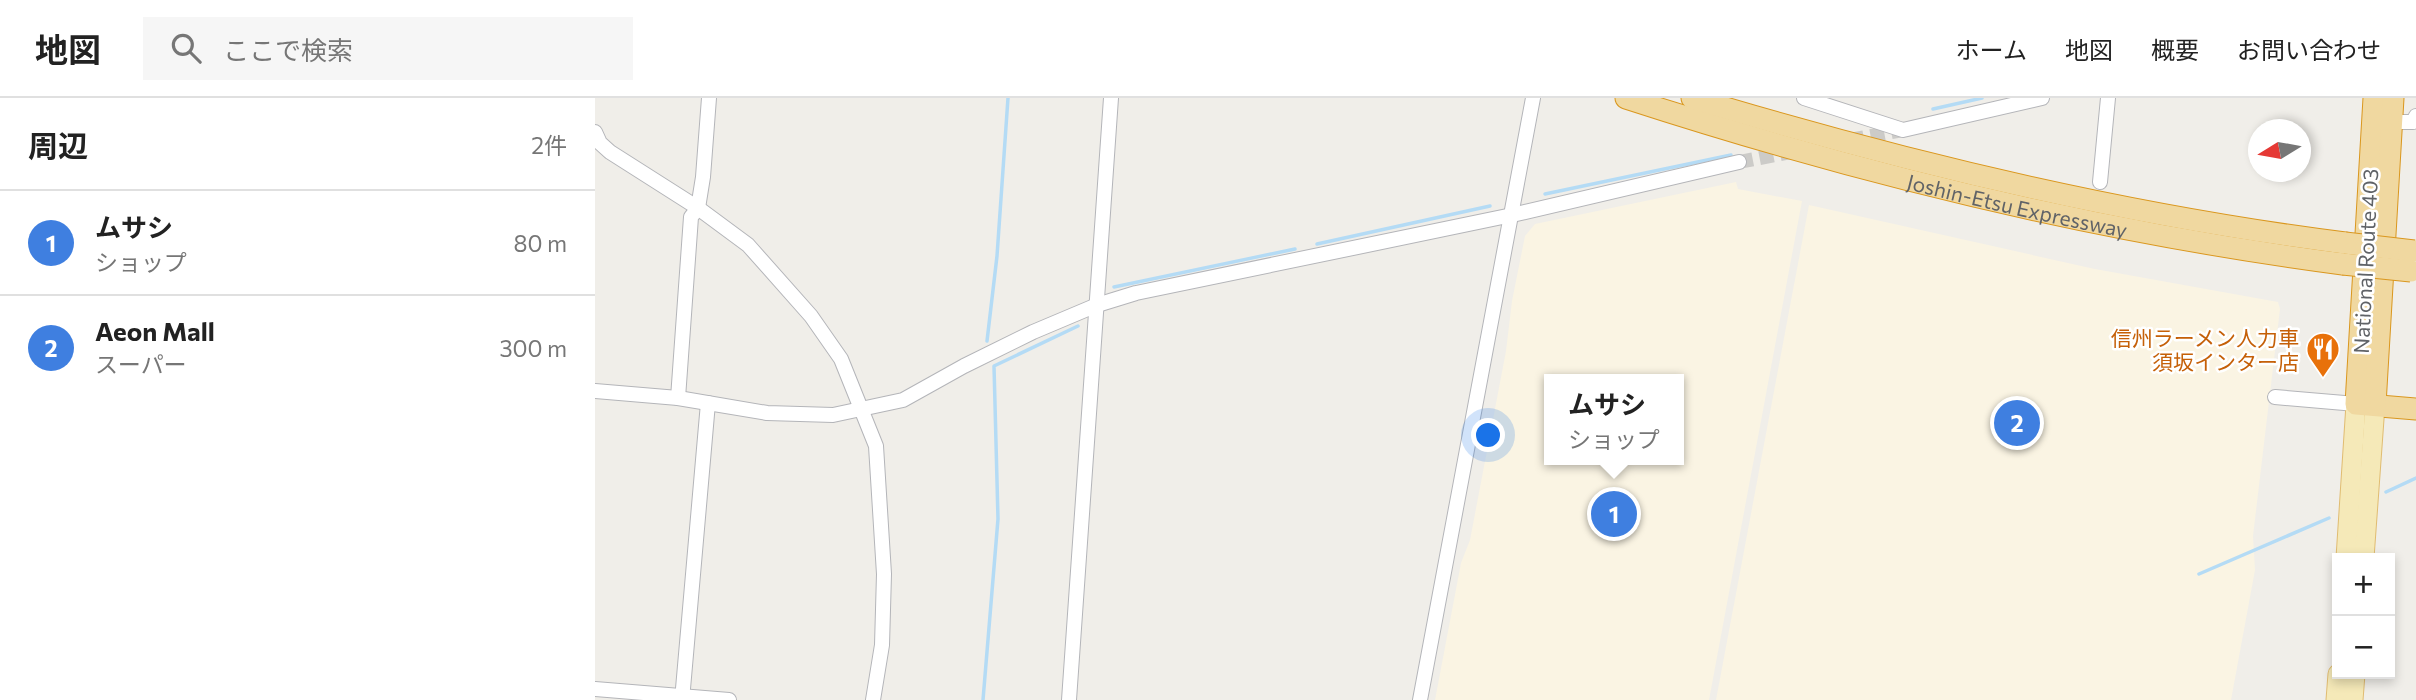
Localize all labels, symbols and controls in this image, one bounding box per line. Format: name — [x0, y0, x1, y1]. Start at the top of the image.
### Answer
search box — [143, 17, 633, 80]
text: 地図 — [35, 28, 101, 69]
icon: search — [167, 29, 205, 67]
text: ここで検索 — [223, 34, 353, 65]
text: ホーム — [1956, 35, 2027, 64]
text: 地図 — [2065, 35, 2113, 64]
text: 概要 — [2151, 35, 2199, 64]
text: お問い合わせ — [2237, 35, 2381, 64]
north arrow — [2248, 119, 2311, 182]
text: 周辺 — [28, 126, 88, 163]
text: 2件 — [531, 131, 567, 159]
street label: Joshin-Etsu Expressway — [1905, 168, 2130, 241]
street label: National Route 403 — [2348, 168, 2382, 354]
text: ムサシ — [95, 211, 173, 242]
text: 1 — [46, 229, 56, 257]
text: 80 m — [514, 229, 567, 257]
text: ショップ — [95, 248, 187, 276]
text: Aeon Mall — [95, 315, 215, 346]
place label: 信州ラーメン人力車 須坂インター店 — [2111, 325, 2299, 374]
restaurant icon: 信州ラーメン人力車 須坂インター店 — [2304, 330, 2342, 379]
text: 2 — [44, 334, 58, 362]
text: 300 m — [499, 334, 567, 362]
text: スーパー — [95, 350, 187, 378]
popup — [1544, 374, 1684, 465]
text: ムサシ — [1568, 388, 1646, 419]
pin: 2 — [1994, 397, 2040, 449]
your location — [1471, 418, 1505, 452]
text: ショップ — [1568, 425, 1660, 453]
pin: 1 — [1591, 488, 1637, 540]
map controls — [2332, 553, 2395, 679]
button: + — [2332, 553, 2395, 616]
button: − — [2332, 616, 2395, 679]

